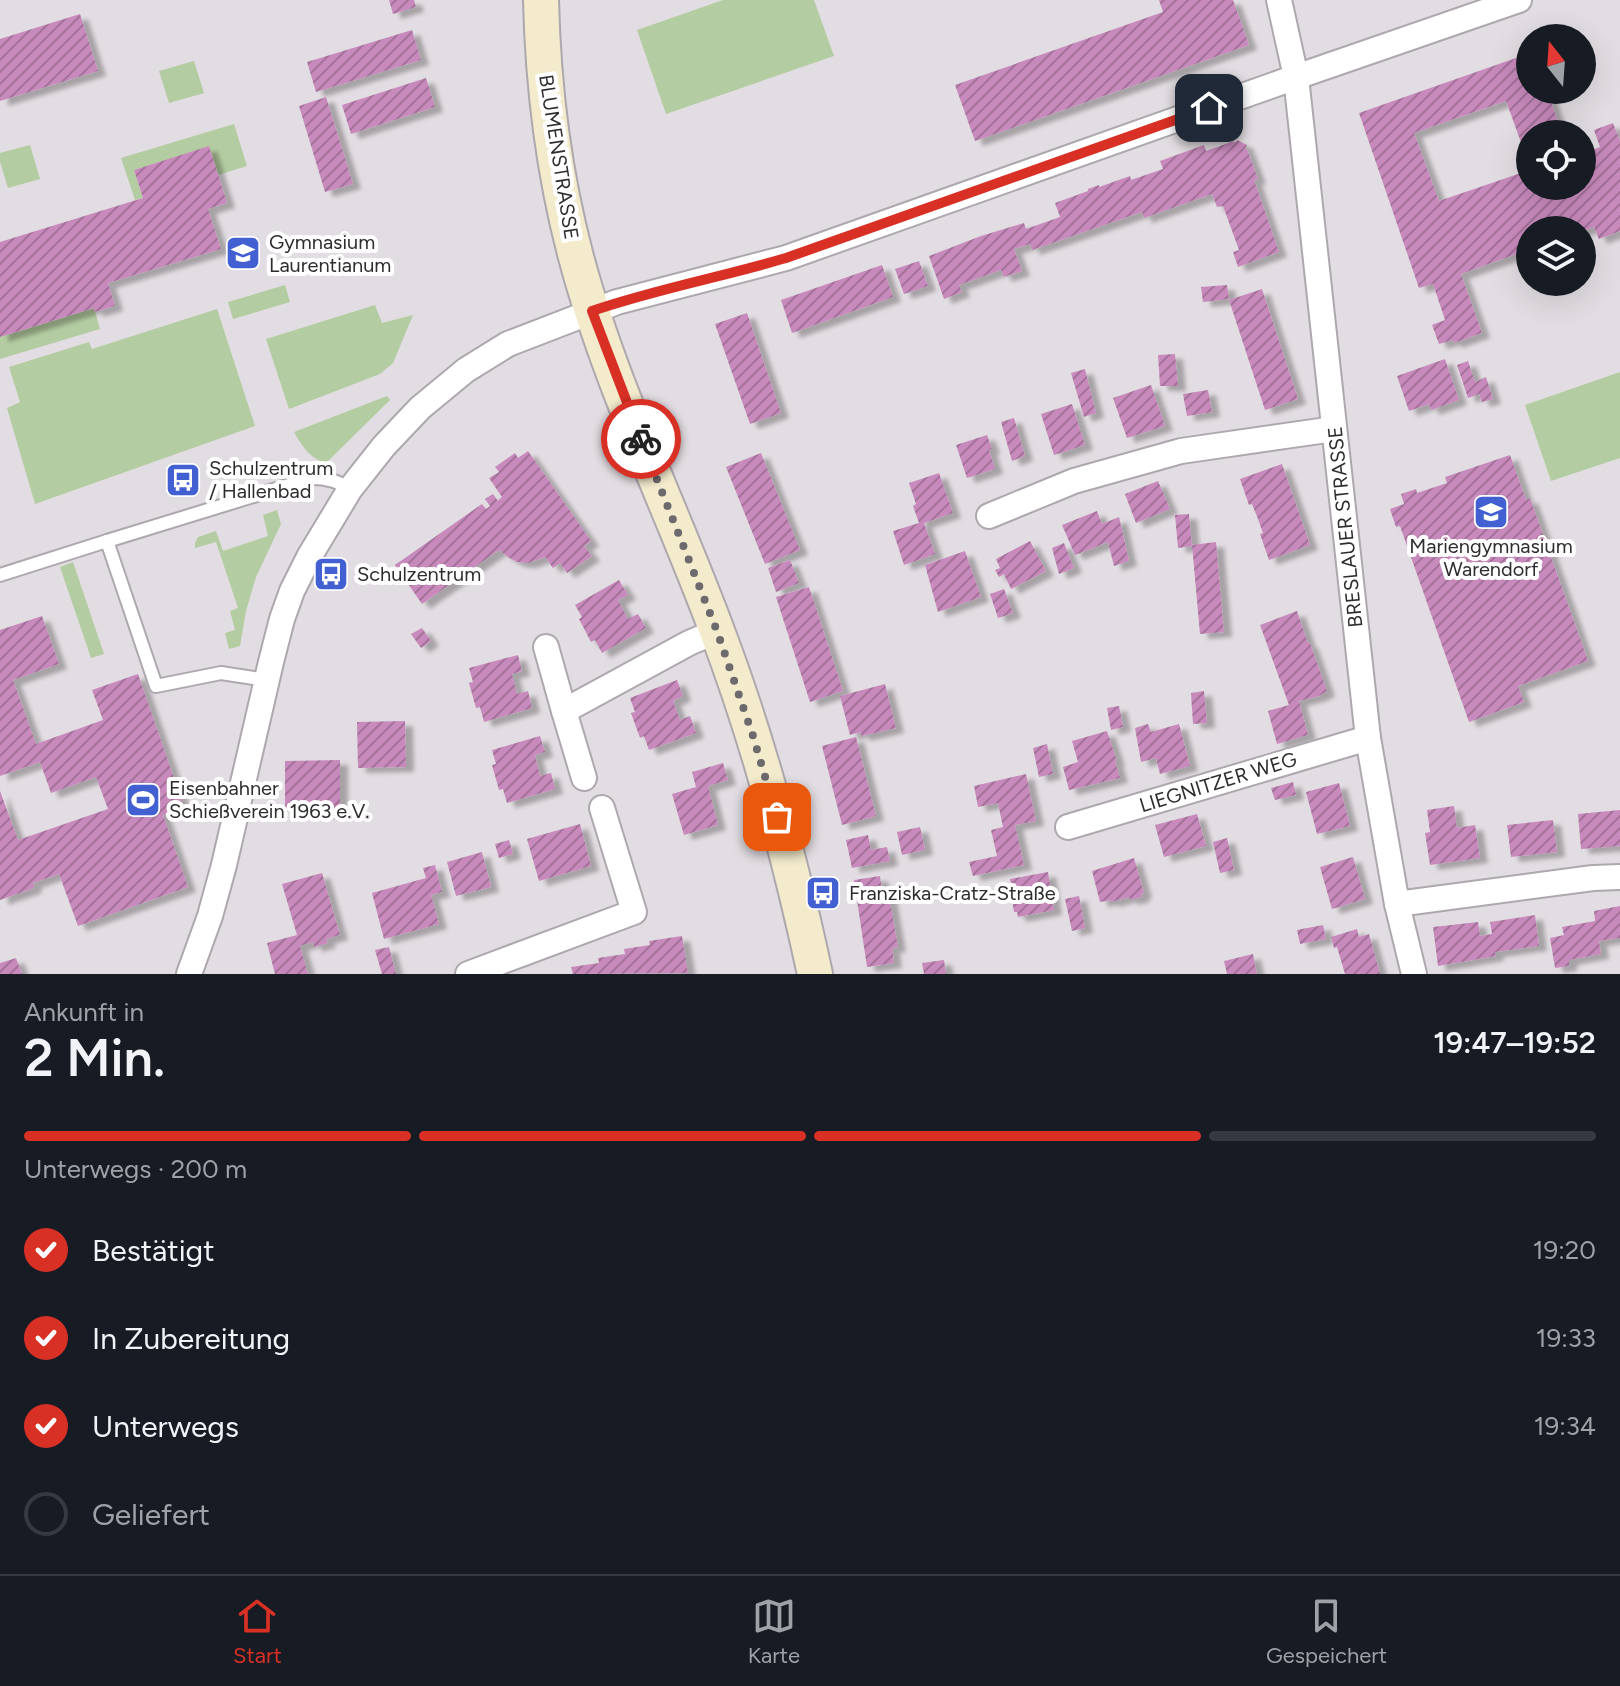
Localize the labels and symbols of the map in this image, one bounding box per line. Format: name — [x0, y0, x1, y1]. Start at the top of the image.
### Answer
north arrow — [1516, 24, 1596, 104]
street label: BLUMENSTRASSE — [534, 73, 584, 241]
pin — [1175, 74, 1243, 142]
place label: Gymnasium Laurentianum — [269, 230, 391, 277]
school or university icon: Gymnasium Laurentianum — [224, 234, 262, 272]
courier — [601, 399, 681, 479]
street label: BRESLAUER STRASSE — [1323, 425, 1367, 629]
place label: Schulzentrum / Hallenbad — [209, 456, 333, 503]
bus stop icon: Schulzentrum / Hallenbad — [164, 461, 202, 499]
school or university icon: Mariengymnasium Warendorf — [1472, 493, 1510, 531]
place label: Mariengymnasium Warendorf — [1409, 534, 1573, 581]
bus stop icon: Schulzentrum — [312, 555, 350, 593]
place label: Schulzentrum — [357, 562, 481, 586]
street label: LIEGNITZER WEG — [1136, 747, 1300, 817]
place label: Eisenbahner Schießverein 1963 e.V. — [169, 776, 369, 823]
sports icon: Eisenbahner Schießverein 1963 e.V. — [124, 781, 162, 819]
pin — [743, 783, 811, 851]
bus stop icon: Franziska-Cratz-Straße — [804, 874, 842, 912]
place label: Franziska-Cratz-Straße — [849, 881, 1056, 905]

